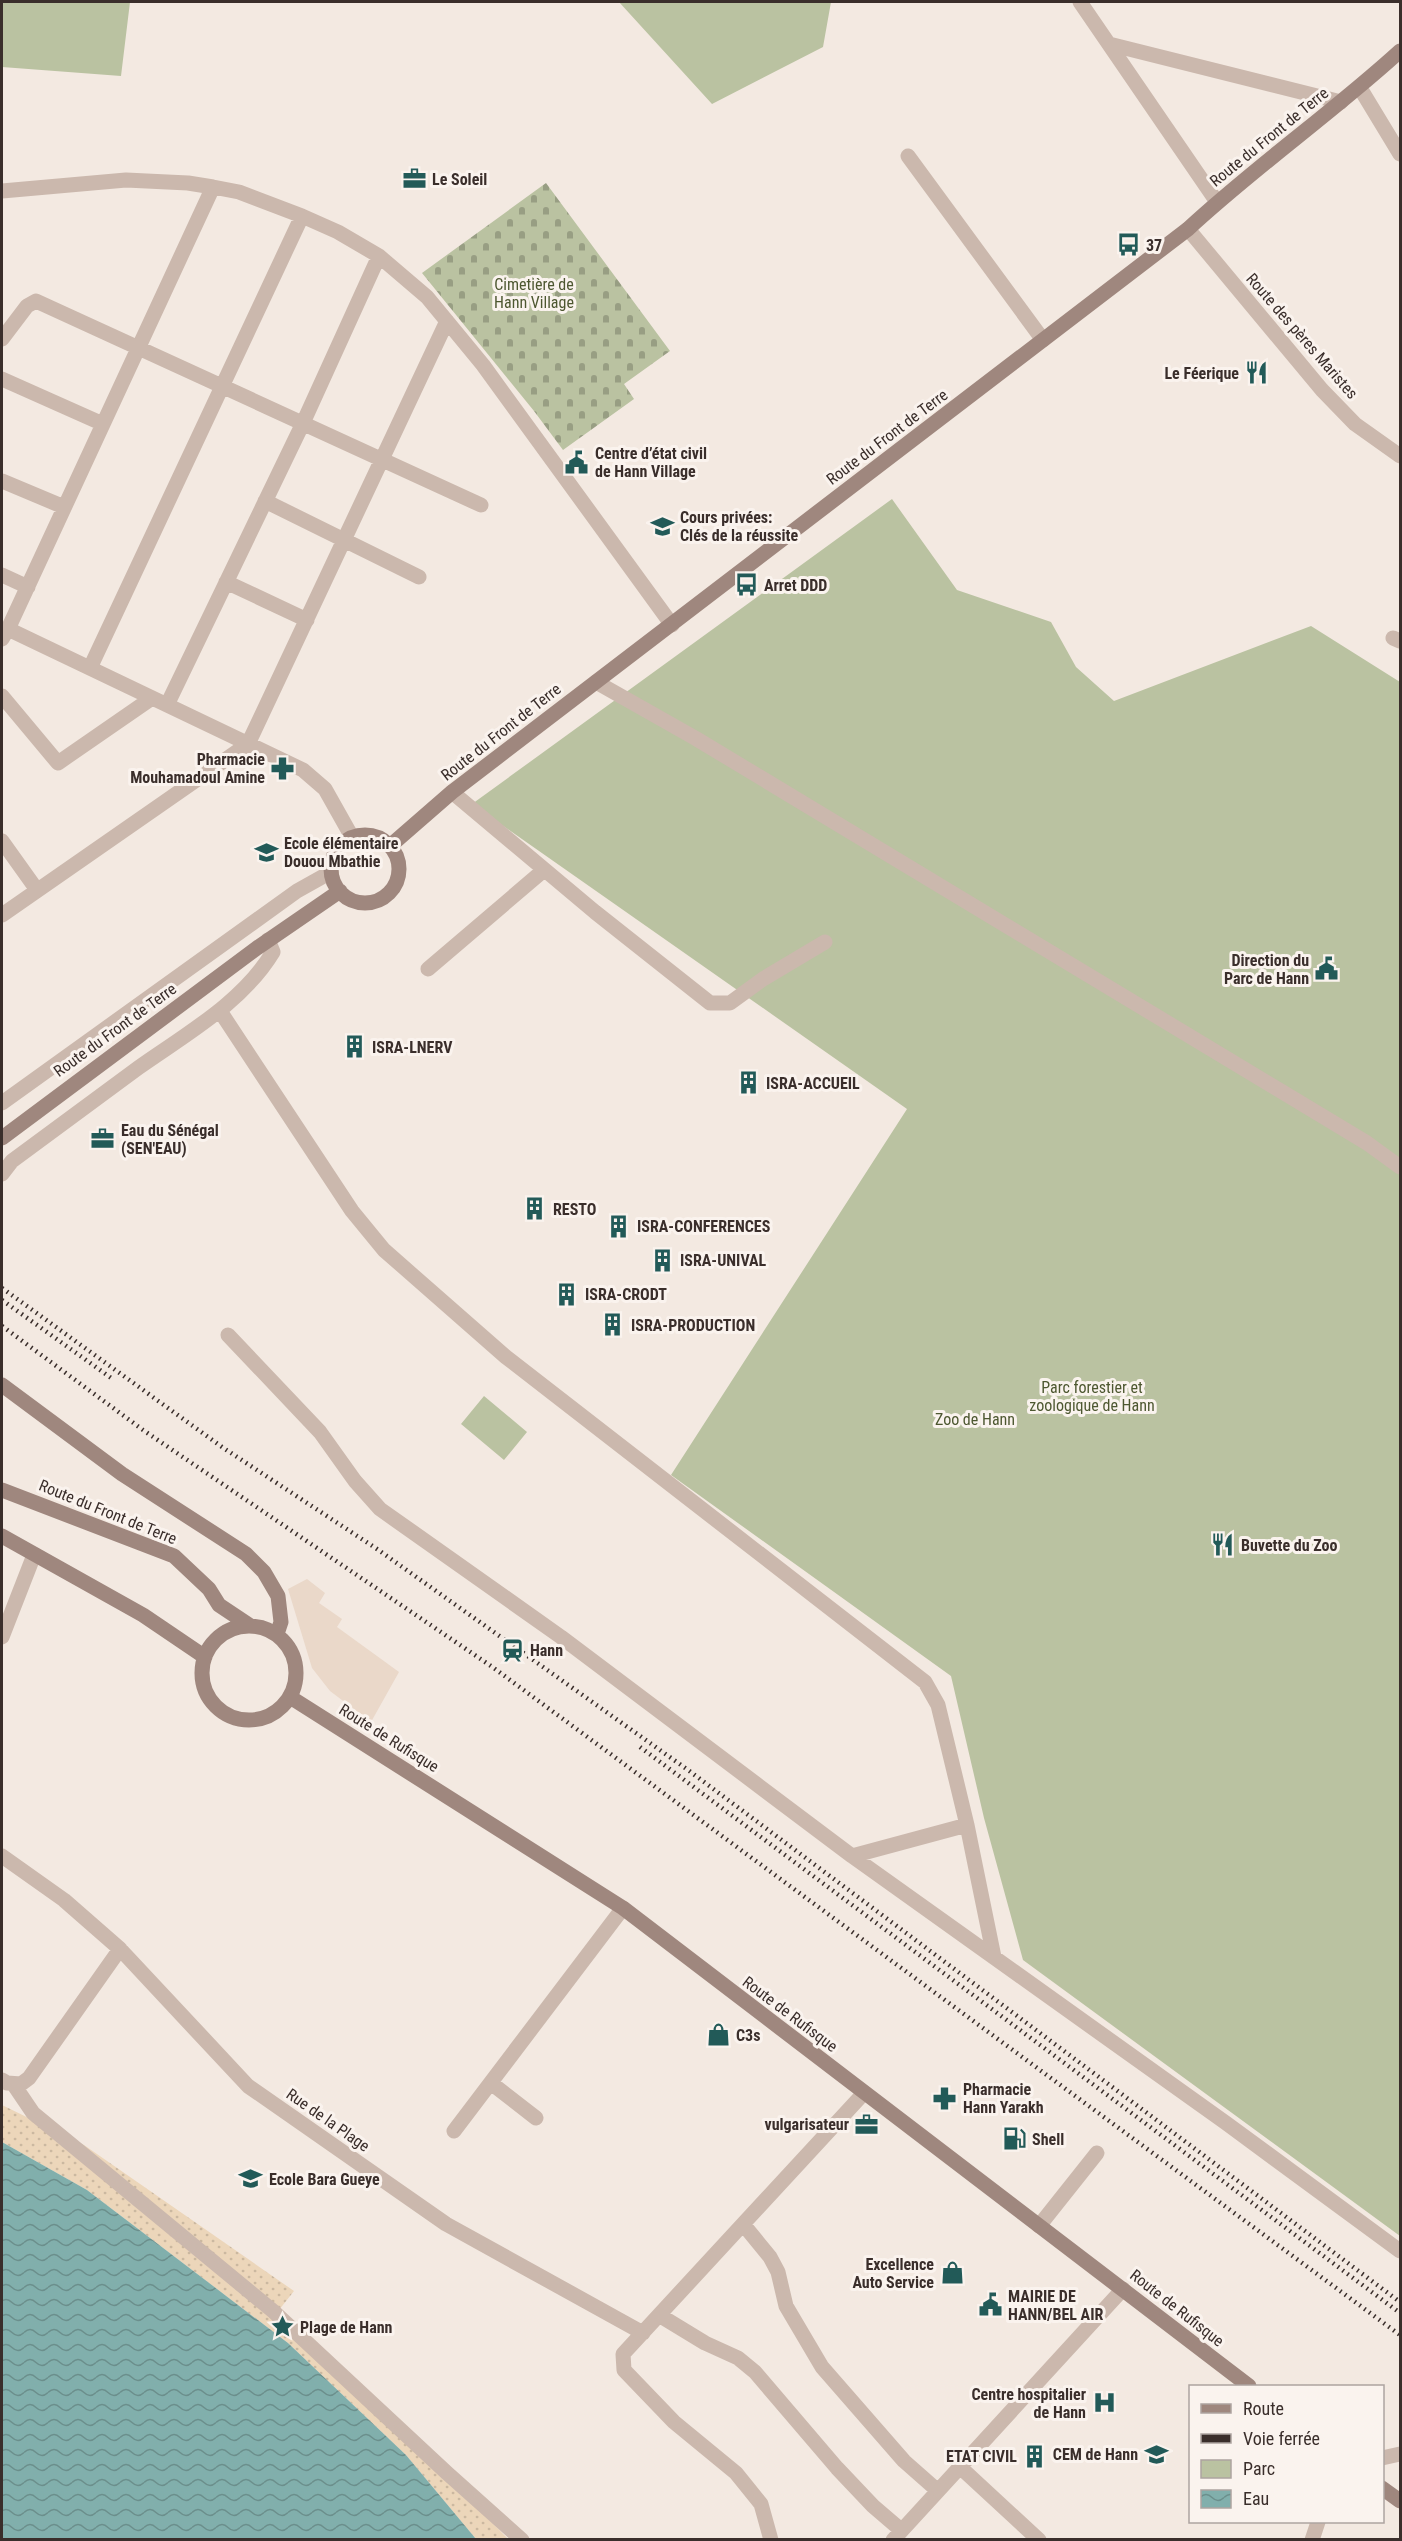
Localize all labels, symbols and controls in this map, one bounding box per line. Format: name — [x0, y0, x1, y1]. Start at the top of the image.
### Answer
street label: Route du Front de Terre — [1206, 83, 1332, 191]
office icon: Le Soleil — [401, 166, 427, 192]
place label: Le Soleil — [432, 170, 487, 189]
bus stop icon: 37 — [1115, 232, 1141, 258]
place label: 37 — [1146, 236, 1162, 255]
street label: Route des pères Maristes — [1242, 269, 1362, 403]
park label: Cimetière de Hann Village — [494, 275, 574, 312]
restaurant icon: Le Féerique — [1244, 360, 1270, 386]
place label: Le Féerique — [1164, 364, 1239, 383]
street label: Route du Front de Terre — [823, 385, 951, 489]
place label: Centre d’état civil de Hann Village — [595, 444, 707, 481]
public building icon: Centre d’état civil de Hann Village — [564, 449, 590, 475]
place label: Cours privées: Clés de la réussite — [680, 508, 798, 545]
school or university icon: Cours privées: Clés de la réussite — [649, 513, 675, 539]
bus stop icon: Arret DDD — [733, 572, 759, 598]
place label: Arret DDD — [764, 576, 827, 595]
street label: Route du Front de Terre — [437, 679, 565, 785]
place label: Pharmacie Mouhamadoul Amine — [130, 750, 265, 787]
pharmacy icon: Pharmacie Mouhamadoul Amine — [270, 755, 296, 781]
place label: Ecole élémentaire Douou Mbathie — [284, 834, 399, 871]
school or university icon: Ecole élémentaire Douou Mbathie — [253, 839, 279, 865]
place label: Direction du Parc de Hann — [1224, 951, 1309, 988]
public building icon: Direction du Parc de Hann — [1314, 956, 1340, 982]
street label: Route du Front de Terre — [50, 979, 180, 1081]
building icon: ISRA-LNERV — [341, 1034, 367, 1060]
place label: ISRA-LNERV — [372, 1038, 453, 1057]
building icon: ISRA-ACCUEIL — [735, 1070, 761, 1096]
place label: ISRA-ACCUEIL — [766, 1074, 860, 1093]
place label: Eau du Sénégal (SEN'EAU) — [121, 1121, 219, 1158]
office icon: Eau du Sénégal (SEN'EAU) — [90, 1126, 116, 1152]
building icon: RESTO — [522, 1196, 548, 1222]
place label: RESTO — [553, 1200, 596, 1219]
building icon: ISRA-CONFERENCES — [606, 1213, 632, 1239]
place label: ISRA-CONFERENCES — [637, 1217, 771, 1236]
building icon: ISRA-UNIVAL — [649, 1247, 675, 1273]
place label: ISRA-UNIVAL — [680, 1251, 767, 1270]
building icon: ISRA-CRODT — [554, 1281, 580, 1307]
place label: ISRA-CRODT — [585, 1285, 667, 1304]
building icon: ISRA-PRODUCTION — [600, 1312, 626, 1338]
place label: ISRA-PRODUCTION — [631, 1316, 755, 1335]
park label: Parc forestier et zoologique de Hann — [1029, 1378, 1155, 1415]
park label: Zoo de Hann — [935, 1410, 1015, 1429]
street label: Route du Front de Terre — [36, 1476, 180, 1548]
restaurant icon: Buvette du Zoo — [1210, 1532, 1236, 1558]
place label: Buvette du Zoo — [1241, 1536, 1338, 1555]
station icon: Hann — [499, 1637, 525, 1663]
place label: Hann — [530, 1641, 563, 1660]
street label: Route de Rufisque — [336, 1700, 442, 1776]
street label: Route de Rufisque — [739, 1972, 841, 2056]
shop icon: C3s — [705, 2022, 731, 2048]
place label: C3s — [736, 2026, 760, 2045]
place label: Pharmacie Hann Yarakh — [963, 2080, 1044, 2117]
street label: Rue de la Plage — [283, 2084, 373, 2156]
pharmacy icon: Pharmacie Hann Yarakh — [932, 2085, 958, 2111]
office icon: vulgarisateur — [854, 2111, 880, 2137]
place label: vulgarisateur — [764, 2115, 849, 2134]
fuel station icon: Shell — [1001, 2126, 1027, 2152]
place label: Shell — [1032, 2130, 1064, 2149]
school or university icon: Ecole Bara Gueye — [238, 2166, 264, 2192]
place label: Ecole Bara Gueye — [269, 2170, 380, 2189]
place label: Excellence Auto Service — [852, 2255, 934, 2292]
shop icon: Excellence Auto Service — [939, 2260, 965, 2286]
street label: Route de Rufisque — [1126, 2265, 1228, 2351]
place label: MAIRIE DE HANN/BEL AIR — [1008, 2287, 1103, 2324]
public building icon: MAIRIE DE HANN/BEL AIR — [977, 2292, 1003, 2318]
place icon: Plage de Hann — [269, 2314, 295, 2340]
place label: Plage de Hann — [300, 2318, 393, 2337]
place label: Centre hospitalier de Hann — [971, 2385, 1086, 2422]
legend — [1189, 2385, 1384, 2523]
hospital icon: Centre hospitalier de Hann — [1091, 2390, 1117, 2416]
text: Route — [1243, 2398, 1284, 2419]
text: Voie ferrée — [1243, 2428, 1320, 2449]
school or university icon: CEM de Hann — [1143, 2441, 1169, 2467]
building icon: ETAT CIVIL — [1022, 2443, 1048, 2469]
place label: CEM de Hann — [1053, 2445, 1138, 2464]
place label: ETAT CIVIL — [946, 2447, 1017, 2466]
text: Parc — [1243, 2458, 1275, 2479]
text: Eau — [1243, 2488, 1269, 2509]

